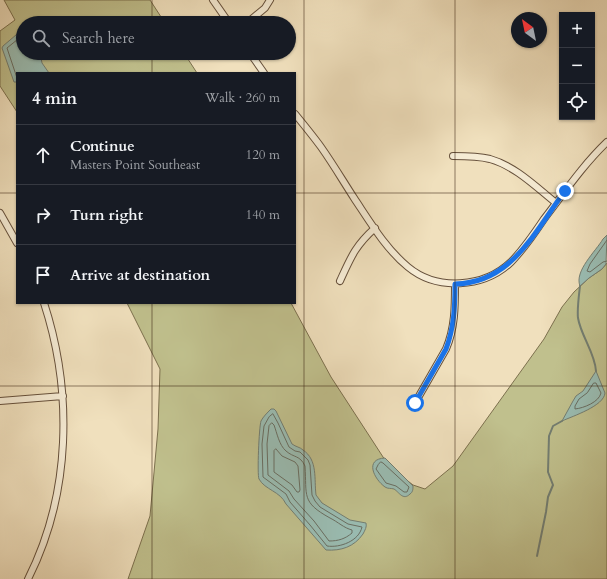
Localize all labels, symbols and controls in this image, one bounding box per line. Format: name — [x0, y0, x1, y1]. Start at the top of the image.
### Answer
north arrow — [511, 12, 547, 48]
map controls — [559, 12, 595, 120]
button: + — [559, 12, 595, 48]
search box — [16, 16, 296, 60]
icon: search — [30, 27, 52, 49]
text: Search here — [62, 28, 135, 48]
button: − — [559, 48, 595, 84]
button: locate — [559, 84, 595, 120]
text: 4 min — [32, 87, 77, 110]
text: Walk · 260 m — [205, 89, 280, 107]
text: Continue — [70, 136, 135, 156]
icon: ahead — [32, 144, 54, 166]
text: 120 m — [246, 146, 280, 164]
text: Masters Point Southeast — [70, 156, 200, 174]
route end — [556, 182, 574, 200]
icon: right — [32, 204, 54, 226]
text: Turn right — [70, 205, 143, 225]
text: 140 m — [246, 206, 280, 224]
icon: arrive — [32, 264, 54, 286]
text: Arrive at destination — [70, 265, 210, 285]
route start — [406, 394, 424, 412]

